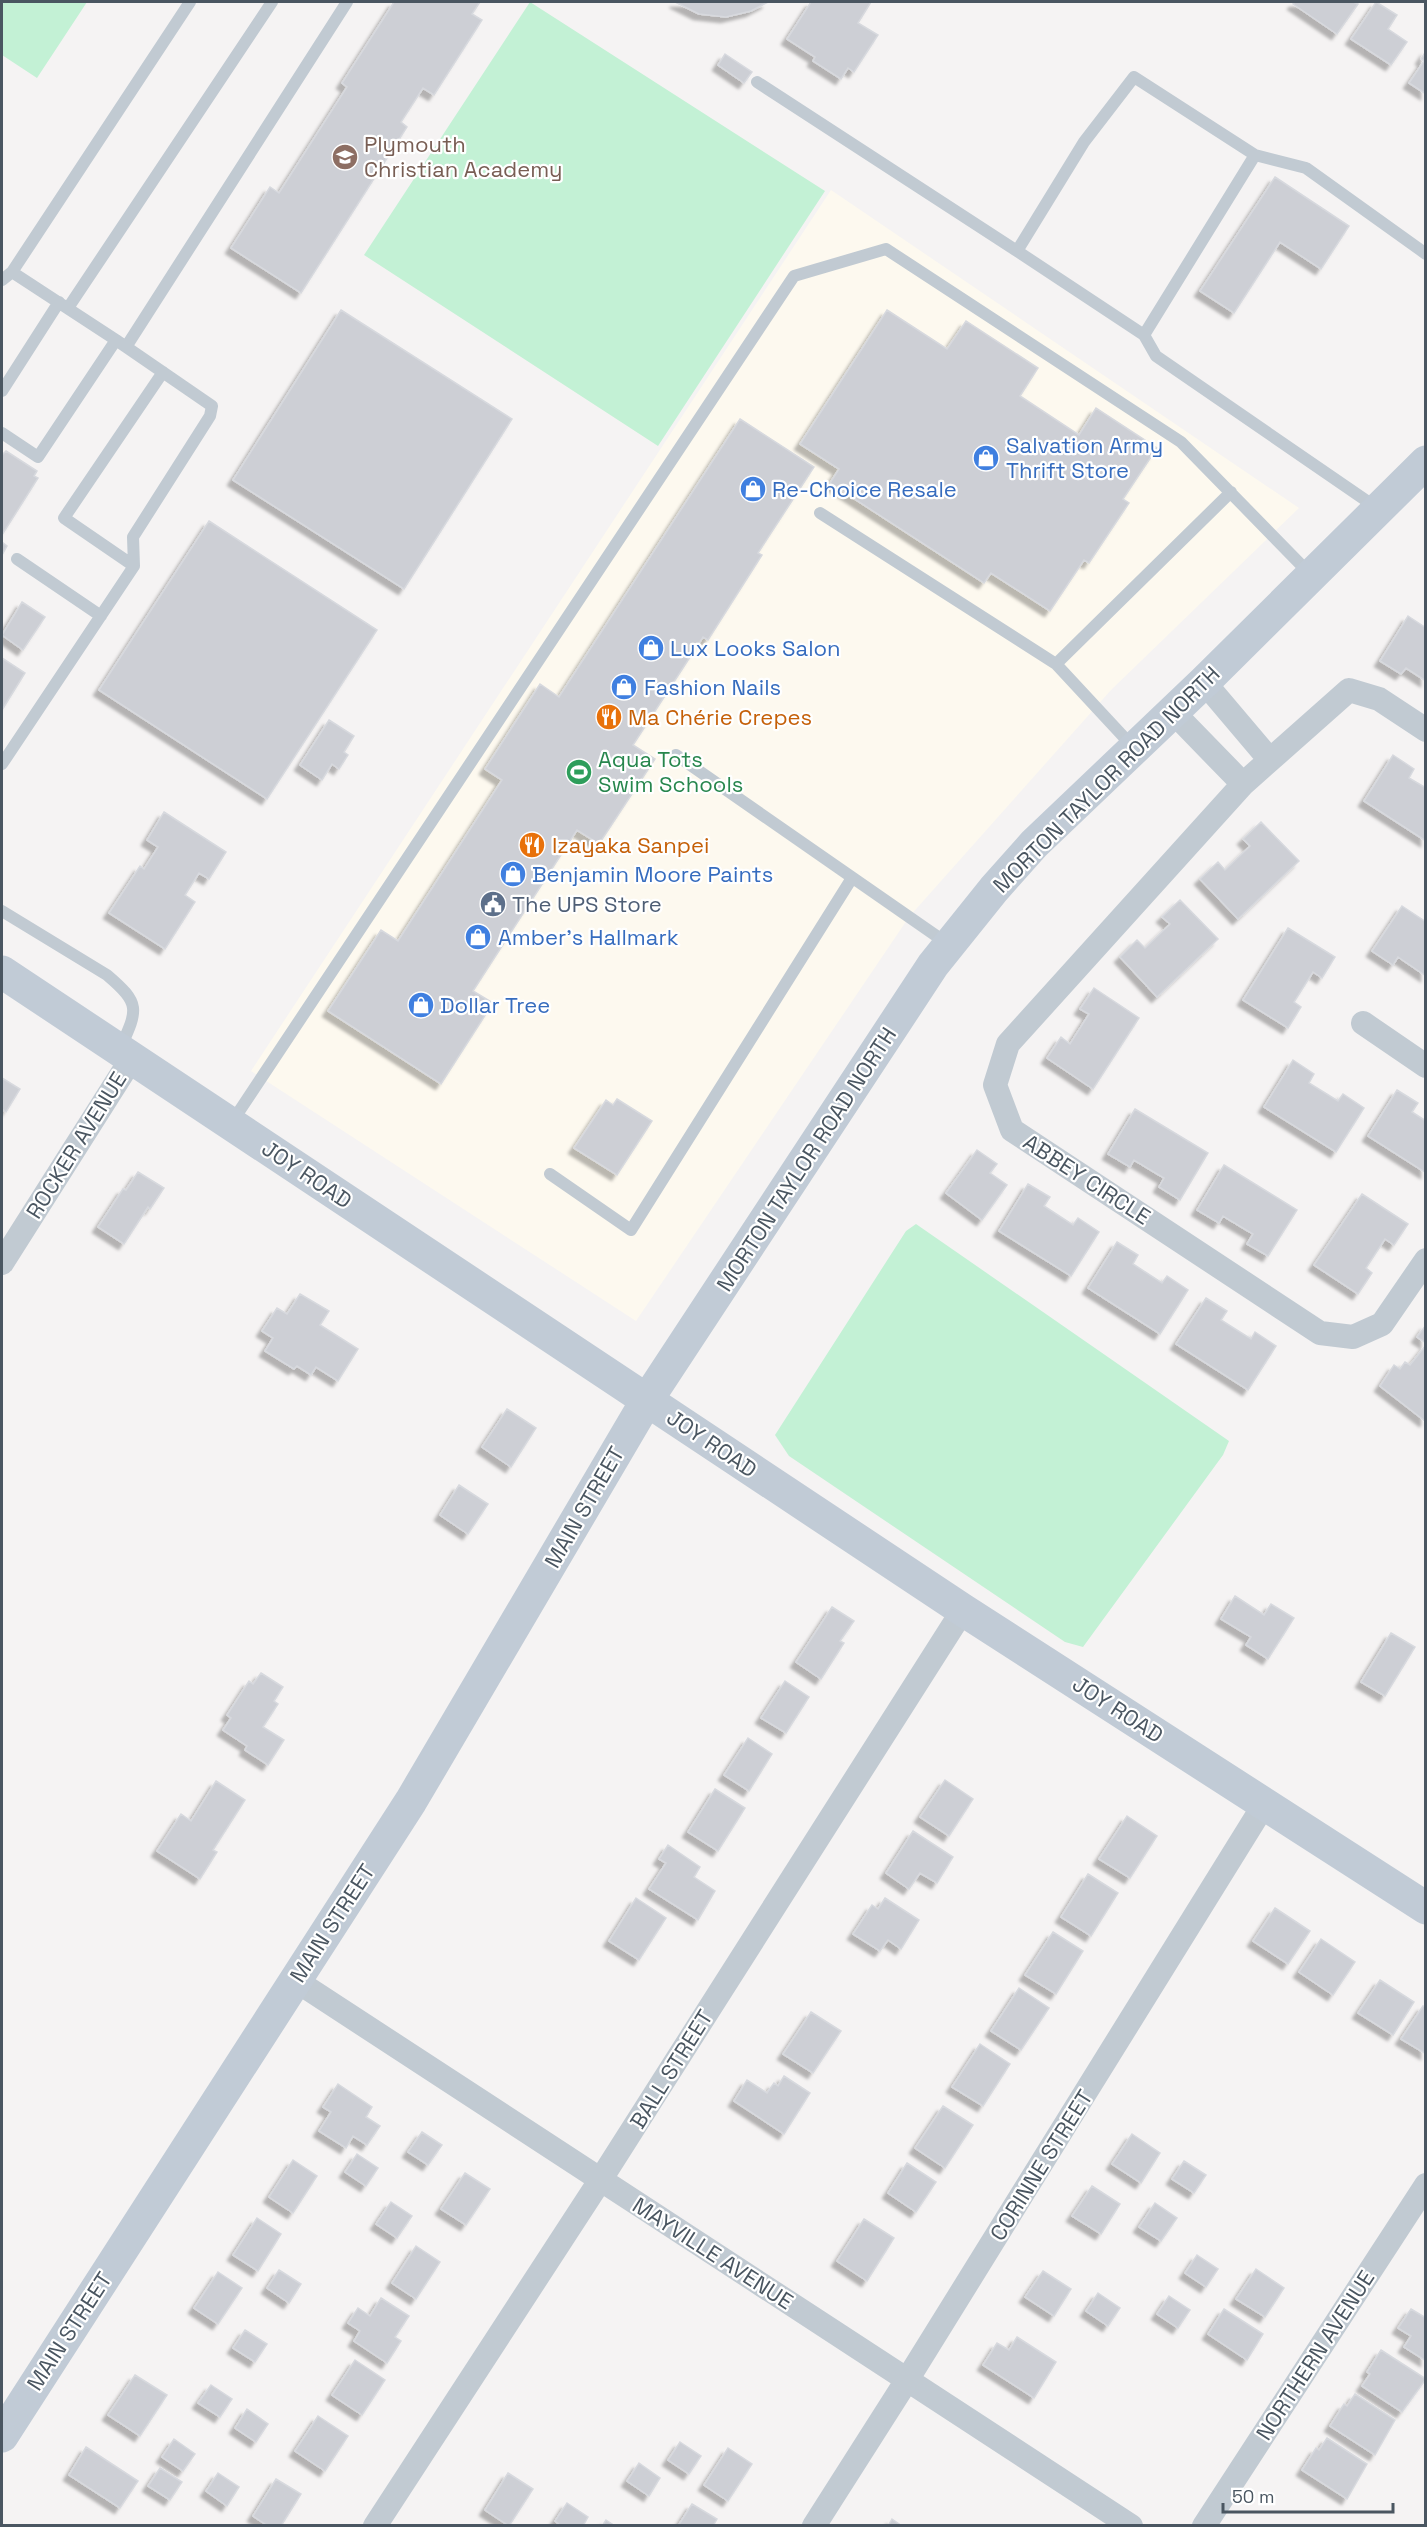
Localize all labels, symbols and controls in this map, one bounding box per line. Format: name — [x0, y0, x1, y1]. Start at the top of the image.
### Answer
place label: Plymouth Christian Academy — [364, 130, 562, 183]
school or university icon: Plymouth Christian Academy — [330, 142, 360, 172]
place label: Salvation Army Thrift Store — [1006, 431, 1163, 484]
shop icon: Salvation Army Thrift Store — [971, 443, 1001, 473]
shop icon: Re-Choice Resale — [738, 474, 768, 504]
place label: Re-Choice Resale — [772, 475, 957, 503]
shop icon: Lux Looks Salon — [636, 633, 666, 663]
place label: Lux Looks Salon — [670, 634, 841, 662]
street label: MORTON TAYLOR ROAD NORTH — [987, 660, 1225, 898]
shop icon: Fashion Nails — [609, 672, 639, 702]
place label: Fashion Nails — [644, 673, 781, 701]
restaurant icon: Ma Chérie Crepes — [594, 702, 624, 732]
place label: Ma Chérie Crepes — [628, 703, 812, 731]
place label: Aqua Tots Swim Schools — [598, 745, 743, 798]
sports icon: Aqua Tots Swim Schools — [564, 757, 594, 787]
restaurant icon: Izayaka Sanpei — [517, 830, 547, 860]
place label: Izayaka Sanpei — [552, 831, 709, 859]
shop icon: Benjamin Moore Paints — [498, 859, 528, 889]
place label: Benjamin Moore Paints — [532, 860, 773, 888]
public building icon: The UPS Store — [478, 889, 508, 919]
place label: The UPS Store — [512, 890, 662, 918]
shop icon: Amber's Hallmark — [463, 922, 493, 952]
place label: Amber's Hallmark — [498, 923, 679, 951]
shop icon: Dollar Tree — [406, 990, 436, 1020]
place label: Dollar Tree — [440, 991, 550, 1019]
street label: MORTON TAYLOR ROAD NORTH — [710, 1022, 902, 1296]
street label: ROCKER AVENUE — [20, 1066, 132, 1224]
street label: ABBEY CIRCLE — [1018, 1127, 1156, 1231]
street label: JOY ROAD — [257, 1134, 357, 1214]
street label: JOY ROAD — [662, 1403, 762, 1483]
street label: MAIN STREET — [538, 1441, 630, 1573]
street label: JOY ROAD — [1067, 1669, 1169, 1749]
street label: MAIN STREET — [283, 1858, 381, 1988]
street label: BALL STREET — [623, 2004, 719, 2134]
street label: CORINNE STREET — [983, 2084, 1099, 2246]
street label: MAYVILLE AVENUE — [627, 2191, 799, 2315]
street label: NORTHERN AVENUE — [1250, 2265, 1380, 2445]
street label: MAIN STREET — [20, 2266, 118, 2396]
scale bar — [1223, 2476, 1392, 2514]
text: 50 m — [1232, 2485, 1274, 2508]

